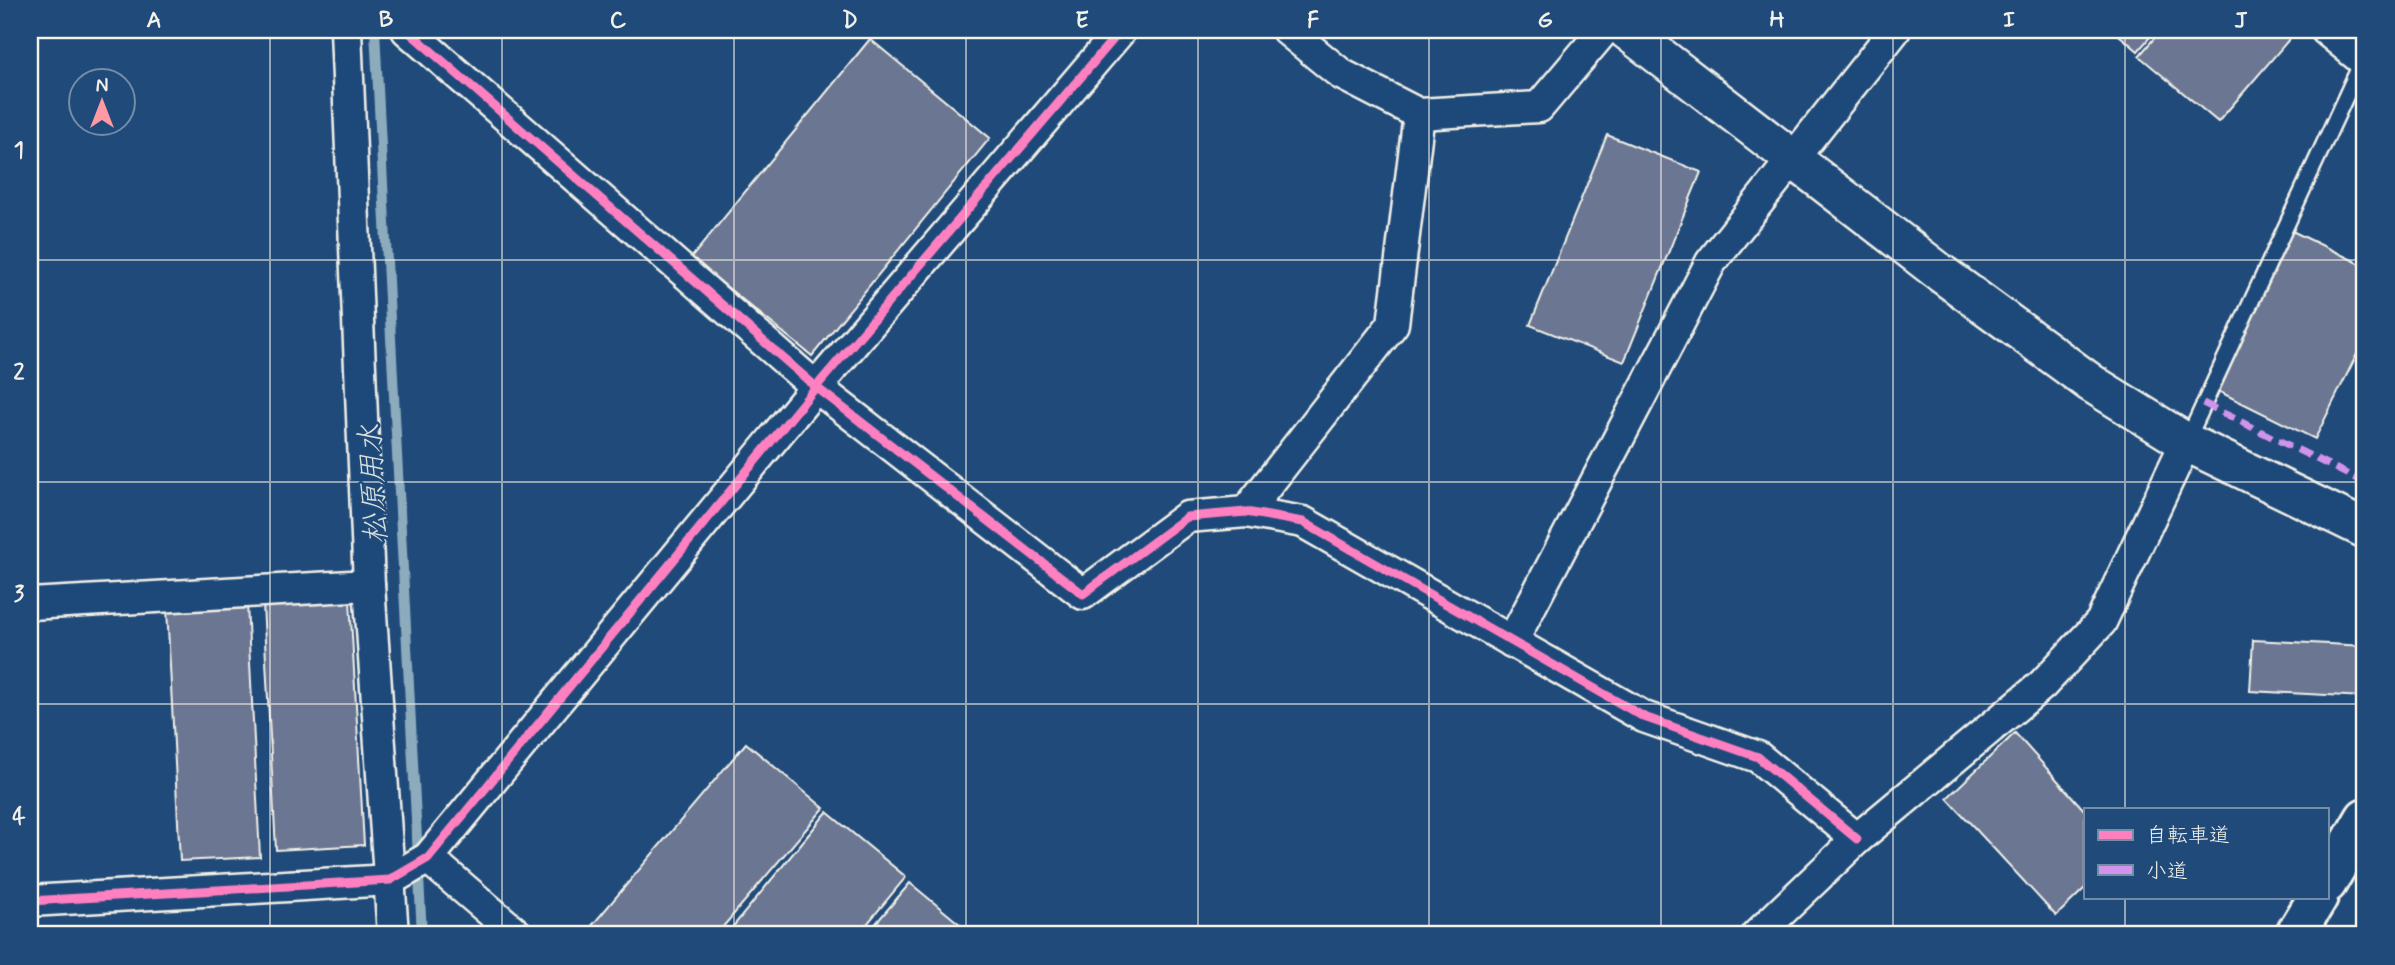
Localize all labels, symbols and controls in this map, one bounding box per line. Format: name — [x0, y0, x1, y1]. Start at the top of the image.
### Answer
text: A — [146, 6, 162, 36]
text: B — [379, 6, 394, 36]
text: C — [610, 6, 627, 36]
text: D — [842, 6, 858, 36]
text: E — [1075, 6, 1089, 36]
text: F — [1307, 6, 1319, 36]
text: G — [1537, 6, 1553, 36]
text: H — [1769, 6, 1785, 36]
text: I — [2003, 6, 2015, 36]
text: J — [2234, 6, 2248, 36]
north arrow — [66, 66, 136, 136]
text: N — [96, 74, 108, 99]
text: 1 — [14, 136, 24, 166]
text: 2 — [13, 358, 25, 388]
water label: 松原用水 — [351, 423, 397, 545]
text: 3 — [14, 580, 25, 610]
text: 4 — [12, 802, 26, 832]
legend — [2084, 808, 2328, 898]
text: 自転車道 — [2146, 822, 2230, 850]
text: 小道 — [2146, 858, 2188, 886]

